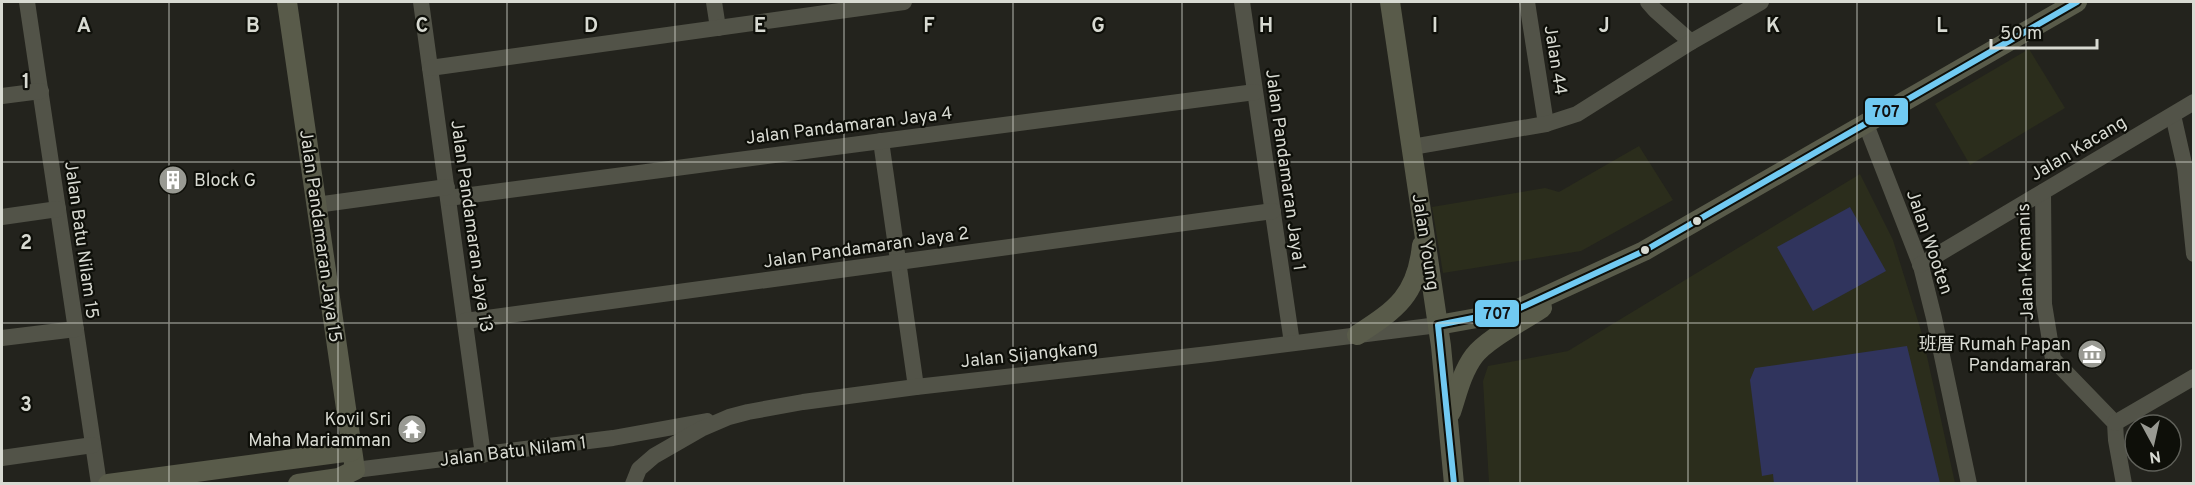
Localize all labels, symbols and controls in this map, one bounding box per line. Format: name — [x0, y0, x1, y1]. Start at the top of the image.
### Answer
scale bar — [1991, 12, 2098, 50]
text: A — [77, 14, 91, 40]
text: B — [246, 14, 260, 40]
text: C — [416, 14, 428, 40]
text: D — [584, 14, 598, 40]
text: E — [754, 14, 766, 40]
text: F — [923, 14, 935, 40]
text: G — [1091, 14, 1105, 40]
text: H — [1259, 14, 1273, 40]
text: I — [1432, 14, 1438, 40]
text: J — [1598, 14, 1610, 40]
text: K — [1766, 14, 1780, 40]
text: L — [1936, 14, 1948, 40]
text: 50 m — [2000, 23, 2042, 46]
street label: Jalan 44 — [1538, 24, 1571, 97]
street label: Jalan Pandamaran Jaya 1 — [1259, 68, 1310, 273]
text: 1 — [22, 70, 30, 96]
line badge: 707 — [1864, 97, 1909, 126]
street label: Jalan Pandamaran Jaya 4 — [745, 102, 954, 151]
text: 707 — [1872, 103, 1900, 123]
street label: Jalan Kacang — [2026, 111, 2131, 187]
street label: Jalan Pandamaran Jaya 13 — [444, 118, 497, 334]
street label: Jalan Pandamaran Jaya 15 — [293, 128, 346, 344]
street label: Jalan Batu Nilam 15 — [58, 160, 103, 321]
building icon: Block G — [157, 164, 189, 196]
place label: Block G — [194, 170, 256, 193]
street label: Jalan Wooten — [1900, 187, 1957, 298]
street label: Jalan Young — [1405, 192, 1444, 292]
street label: Jalan Kemanis — [2013, 203, 2040, 321]
unlabelled marker — [1691, 215, 1703, 227]
street label: Jalan Pandamaran Jaya 2 — [762, 223, 971, 274]
text: 2 — [20, 231, 32, 257]
unlabelled marker — [1639, 244, 1651, 256]
line badge: 707 — [1474, 299, 1520, 328]
text: 707 — [1483, 305, 1511, 325]
place label: 班厝 Rumah Papan Pandamaran — [1919, 334, 2071, 378]
street label: Jalan Sijangkang — [959, 337, 1099, 374]
museum icon: 班厝 Rumah Papan Pandamaran — [2076, 338, 2108, 370]
text: 3 — [20, 393, 32, 419]
place label: Kovil Sri Maha Mariamman — [248, 409, 391, 453]
temple icon: Kovil Sri Maha Mariamman — [396, 413, 428, 445]
north arrow — [2123, 413, 2183, 473]
street label: Jalan Batu Nilam 1 — [438, 432, 588, 473]
text: N — [2148, 445, 2162, 467]

